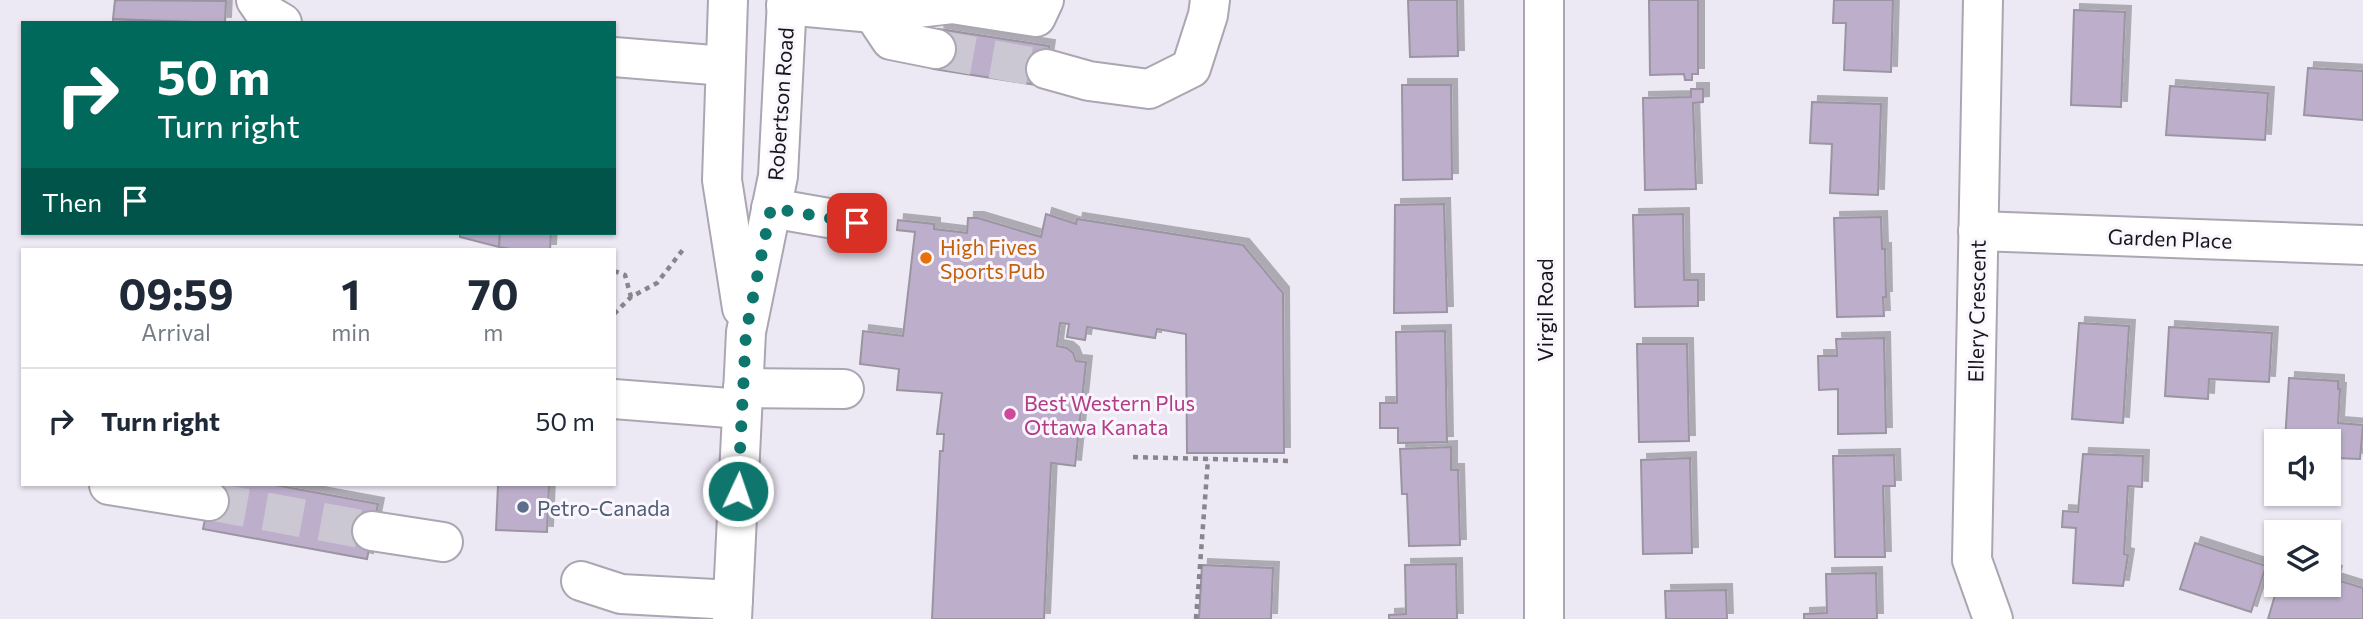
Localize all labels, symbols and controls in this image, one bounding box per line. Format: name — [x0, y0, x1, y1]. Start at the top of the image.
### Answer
street label: Robertson Road — [762, 26, 798, 182]
text: 50 m — [157, 45, 270, 105]
icon: right — [42, 49, 133, 140]
text: Turn right — [157, 105, 300, 145]
icon: arrive — [116, 182, 154, 220]
text: Then — [42, 186, 102, 217]
pin — [827, 193, 887, 253]
icon: arrive — [838, 204, 876, 242]
street label: Garden Place — [2107, 223, 2233, 253]
place label: High Fives Sports Pub — [940, 234, 1045, 283]
street label: Ellery Crescent — [1962, 239, 1990, 383]
marker: High Fives Sports Pub — [918, 250, 934, 266]
street label: Virgil Road — [1532, 258, 1557, 362]
text: 09:59 — [118, 267, 234, 319]
text: 1 — [341, 267, 360, 319]
text: 70 — [468, 267, 519, 319]
text: Arrival — [141, 318, 211, 346]
text: min — [331, 318, 370, 346]
text: m — [483, 318, 503, 346]
place label: Best Western Plus Ottawa Kanata — [1024, 390, 1195, 439]
icon: right — [42, 402, 80, 440]
text: Turn right — [101, 405, 220, 436]
text: 50 m — [535, 405, 595, 436]
marker: Best Western Plus Ottawa Kanata — [1002, 406, 1018, 422]
map controls — [2264, 429, 2341, 597]
button: sound — [2264, 429, 2341, 506]
position arrow — [701, 454, 775, 528]
place label: Petro-Canada — [537, 495, 670, 520]
marker: Petro-Canada — [515, 499, 531, 515]
button: layers — [2264, 520, 2341, 597]

